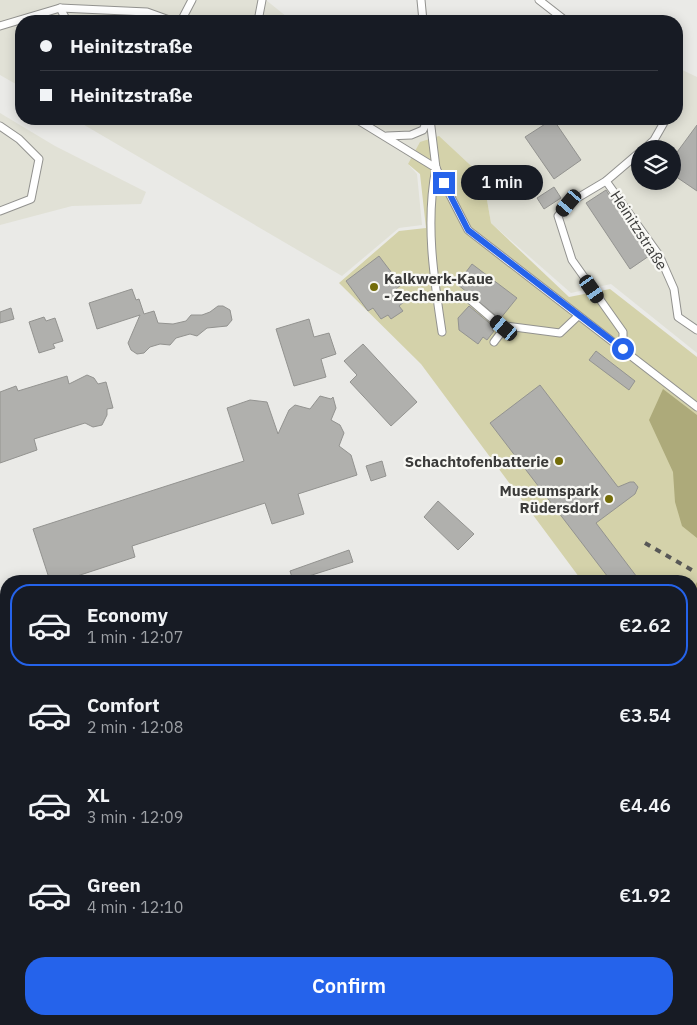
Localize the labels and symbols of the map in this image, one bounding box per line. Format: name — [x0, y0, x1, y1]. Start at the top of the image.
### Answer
callout: 1 min — [462, 166, 544, 200]
route end — [433, 172, 455, 194]
car — [553, 187, 584, 219]
street label: Heinitzstraße — [606, 187, 672, 273]
place label: Kalkwerk-Kaue - Zechenhaus — [384, 269, 493, 305]
car — [577, 272, 606, 306]
marker: Kalkwerk-Kaue - Zechenhaus — [368, 281, 380, 293]
car — [487, 313, 520, 343]
route start — [612, 338, 634, 360]
place label: Schachtofenbatterie — [405, 452, 549, 471]
marker: Schachtofenbatterie — [553, 455, 565, 467]
place label: Museumspark Rüdersdorf — [500, 481, 600, 517]
marker: Museumspark Rüdersdorf — [603, 493, 615, 505]

